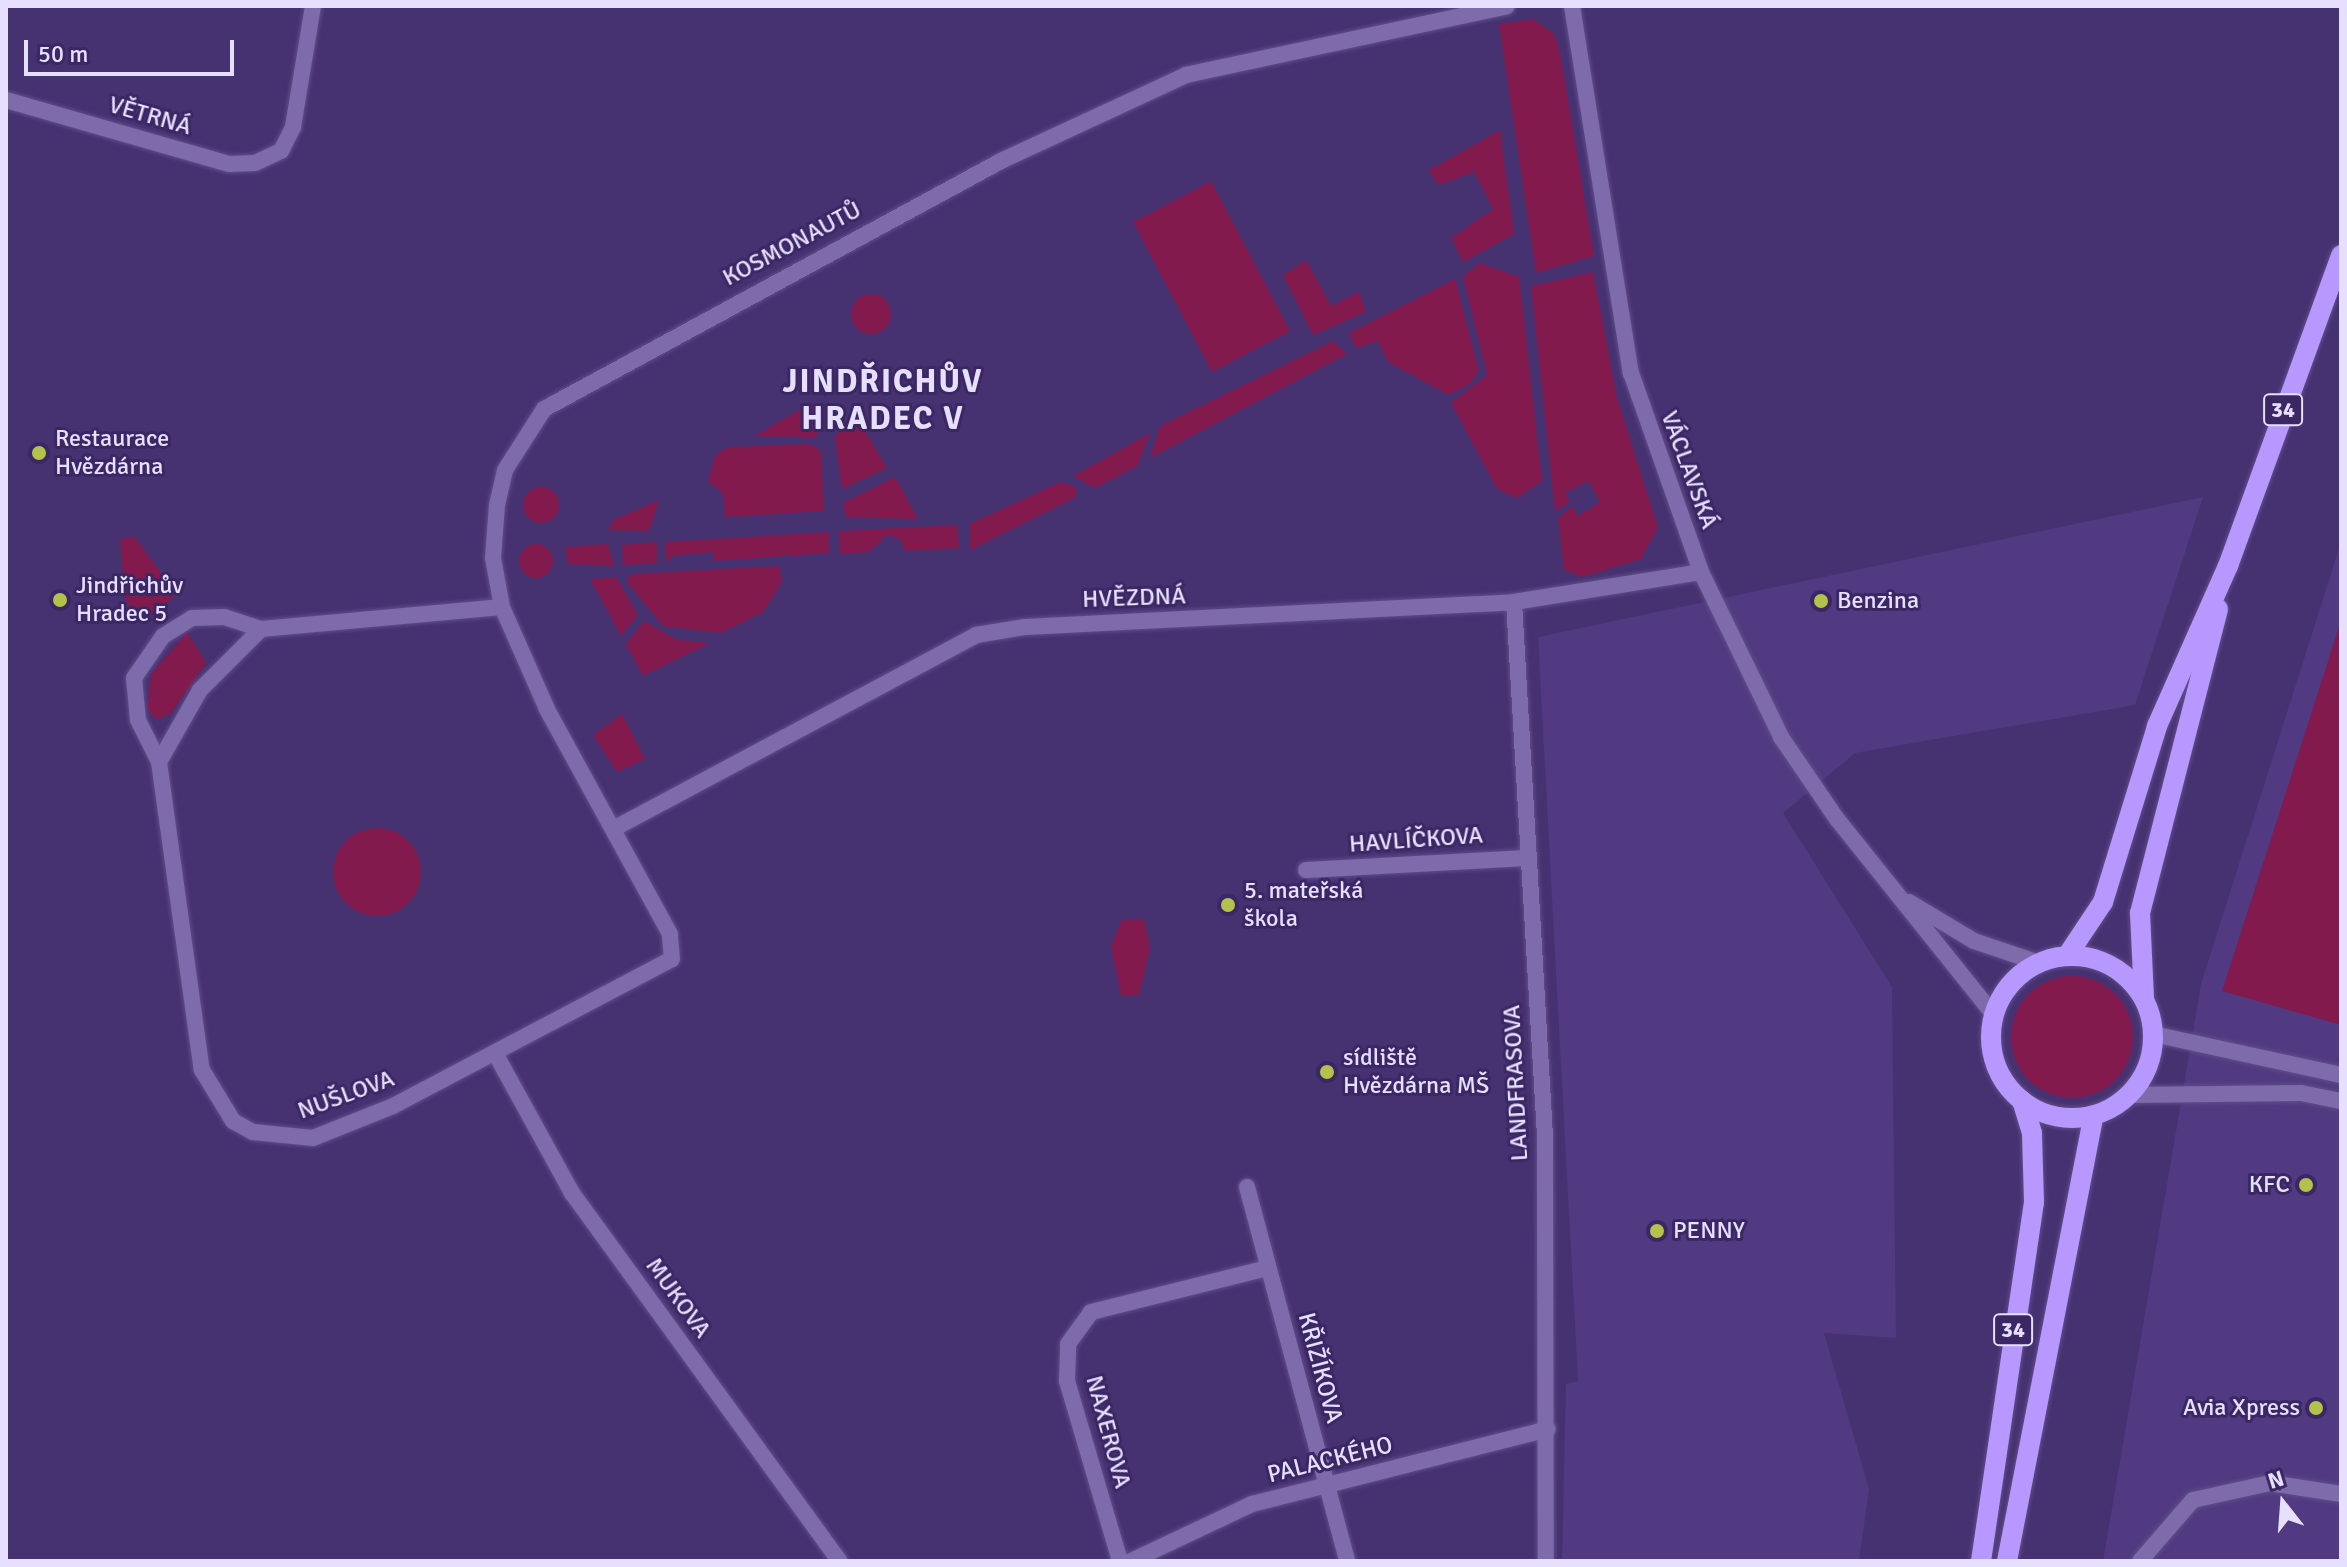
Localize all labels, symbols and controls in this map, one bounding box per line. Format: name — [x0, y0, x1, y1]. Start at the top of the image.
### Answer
scale bar — [28, 24, 238, 74]
text: 50 m — [38, 39, 88, 69]
street label: VĚTRNÁ — [105, 91, 195, 141]
street label: KOSMONAUTŮ — [718, 195, 866, 293]
district label: JINDŘICHŮV HRADEC V — [783, 364, 983, 439]
road number: 34 — [2263, 392, 2303, 428]
street label: VÁCLAVSKÁ — [1654, 407, 1724, 533]
place label: Restaurace Hvězdárna — [55, 425, 169, 481]
marker: Restaurace Hvězdárna — [30, 444, 48, 462]
place label: Jindřichův Hradec 5 — [76, 572, 183, 628]
street label: HVĚZDNÁ — [1082, 582, 1186, 614]
place label: Benzina — [1837, 587, 1919, 615]
marker: Jindřichův Hradec 5 — [51, 591, 69, 609]
marker: Benzina — [1812, 592, 1830, 610]
street label: HAVLÍČKOVA — [1348, 821, 1484, 859]
place label: 5. mateřská škola — [1244, 877, 1363, 933]
marker: 5. mateřská škola — [1219, 896, 1237, 914]
street label: LANDFRASOVA — [1498, 1004, 1534, 1162]
place label: sídliště Hvězdárna MŠ — [1343, 1044, 1489, 1100]
marker: sídliště Hvězdárna MŠ — [1318, 1063, 1336, 1081]
street label: NUŠLOVA — [294, 1064, 398, 1126]
place label: KFC — [2249, 1171, 2290, 1199]
marker: KFC — [2297, 1176, 2315, 1194]
place label: PENNY — [1673, 1217, 1745, 1245]
marker: PENNY — [1648, 1222, 1666, 1240]
street label: MUKOVA — [639, 1252, 717, 1344]
street label: KŘIŽÍKOVA — [1291, 1310, 1349, 1426]
road number: 34 — [1993, 1312, 2033, 1348]
street label: NAXEROVA — [1079, 1373, 1137, 1491]
place label: Avia Xpress — [2183, 1394, 2300, 1422]
marker: Avia Xpress — [2307, 1399, 2325, 1417]
street label: PALACKÉHO — [1264, 1431, 1396, 1489]
north arrow — [2243, 1463, 2323, 1543]
text: N — [2265, 1464, 2287, 1495]

